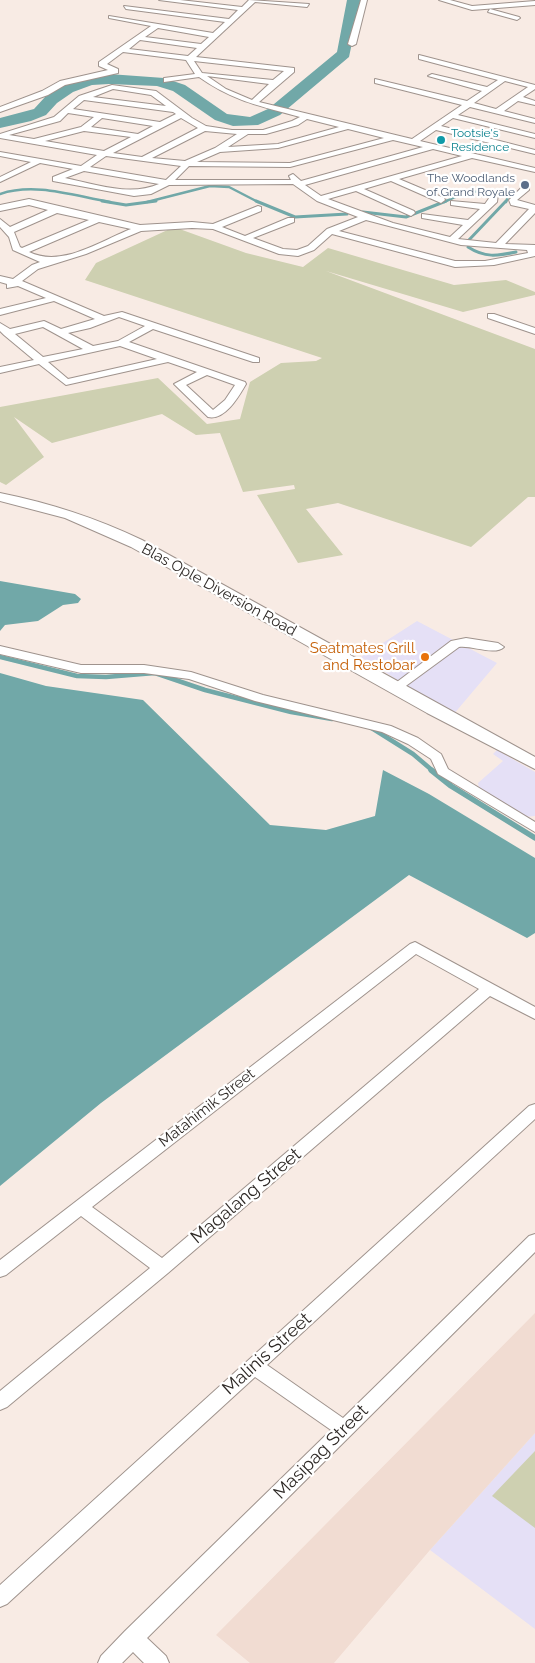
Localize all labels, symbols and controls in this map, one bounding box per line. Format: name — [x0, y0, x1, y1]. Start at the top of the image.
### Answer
place label: Tootsie's Residence — [451, 126, 509, 154]
marker: Tootsie's Residence — [435, 134, 447, 146]
place label: The Woodlands of Grand Royale — [426, 171, 515, 199]
marker: The Woodlands of Grand Royale — [519, 179, 531, 191]
street label: Blas Ople Diversion Road — [138, 540, 300, 640]
place label: Seatmates Grill and Restobar — [310, 639, 415, 674]
marker: Seatmates Grill and Restobar — [419, 651, 431, 663]
street label: Matahimik Street — [155, 1065, 259, 1151]
street label: Magalang Street — [186, 1144, 306, 1248]
street label: Malinis Street — [218, 1309, 316, 1399]
street label: Masipag Street — [269, 1400, 373, 1504]

